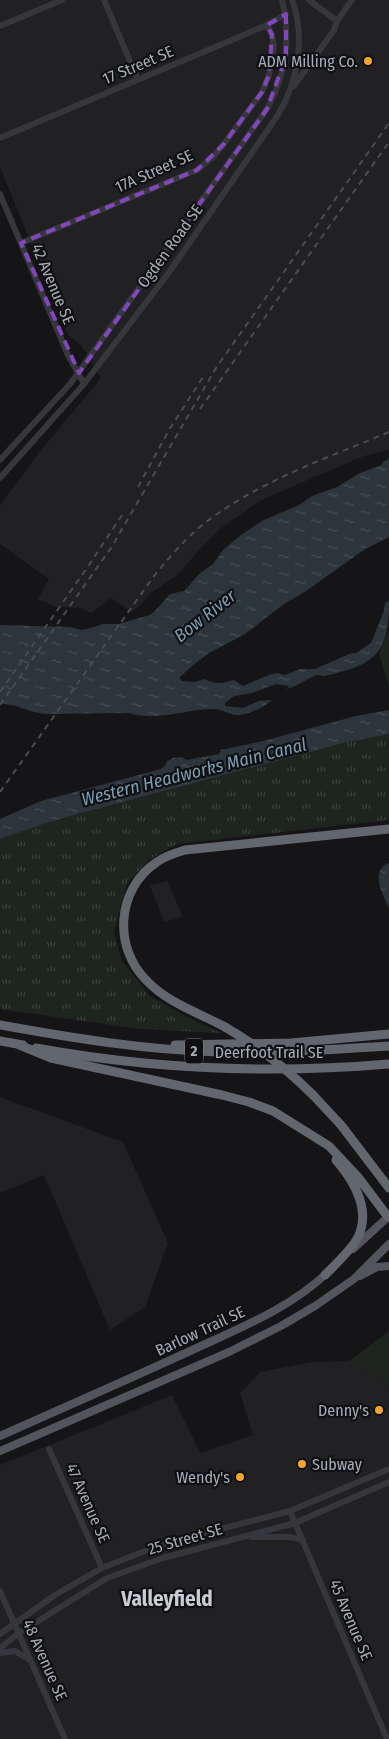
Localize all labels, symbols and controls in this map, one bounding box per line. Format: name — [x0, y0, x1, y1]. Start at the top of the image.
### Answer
street label: 17 Street SE — [100, 42, 176, 88]
place label: ADM Milling Co. — [258, 52, 358, 71]
marker: ADM Milling Co. — [362, 55, 374, 67]
street label: 17A Street SE — [112, 145, 196, 197]
street label: Ogden Road SE — [133, 201, 207, 291]
street label: 42 Avenue SE — [28, 241, 78, 327]
water label: Bow River — [170, 585, 241, 647]
water label: Western Headworks Main Canal — [79, 733, 309, 811]
road number: 2 — [185, 1038, 203, 1064]
street label: Deerfoot Trail SE — [215, 1043, 323, 1062]
street label: Barlow Trail SE — [152, 1302, 248, 1360]
place label: Denny's — [318, 1401, 369, 1420]
marker: Denny's — [373, 1404, 385, 1416]
place label: Subway — [312, 1455, 363, 1474]
marker: Subway — [296, 1458, 308, 1470]
street label: 47 Avenue SE — [62, 1460, 114, 1546]
place label: Wendy's — [176, 1468, 230, 1487]
marker: Wendy's — [234, 1471, 246, 1483]
street label: 25 Street SE — [146, 1519, 224, 1559]
street label: 45 Avenue SE — [325, 1577, 377, 1663]
district label: Valleyfield — [120, 1586, 213, 1612]
street label: 48 Avenue SE — [19, 1616, 71, 1704]

